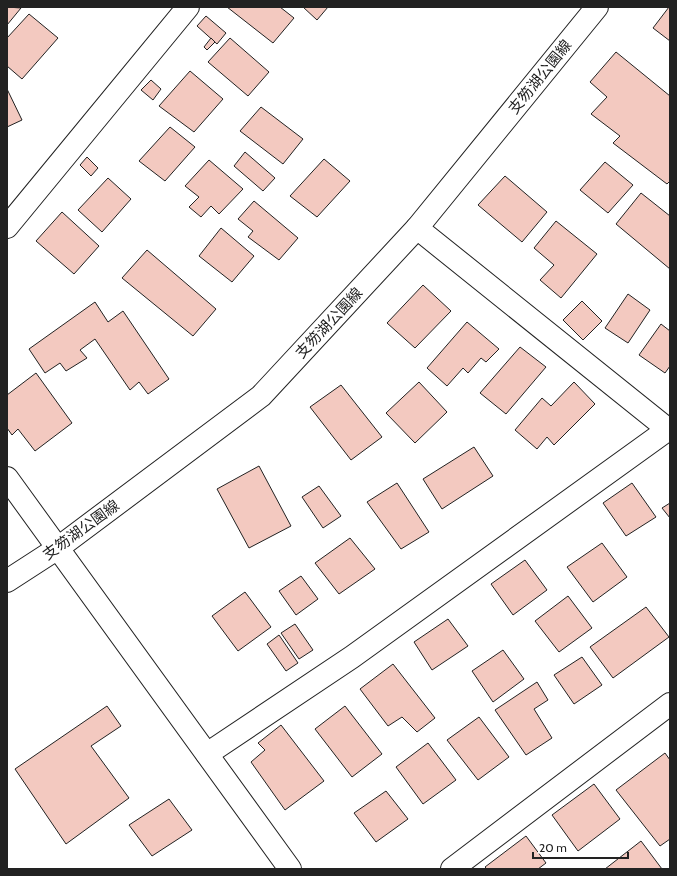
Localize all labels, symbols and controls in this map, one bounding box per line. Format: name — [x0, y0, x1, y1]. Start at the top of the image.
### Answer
street label: 支笏湖公園線 — [505, 36, 575, 118]
street label: 支笏湖公園線 — [292, 284, 366, 362]
street label: 支笏湖公園線 — [39, 496, 123, 564]
scale bar — [533, 834, 628, 860]
text: 20 m — [539, 840, 567, 855]

